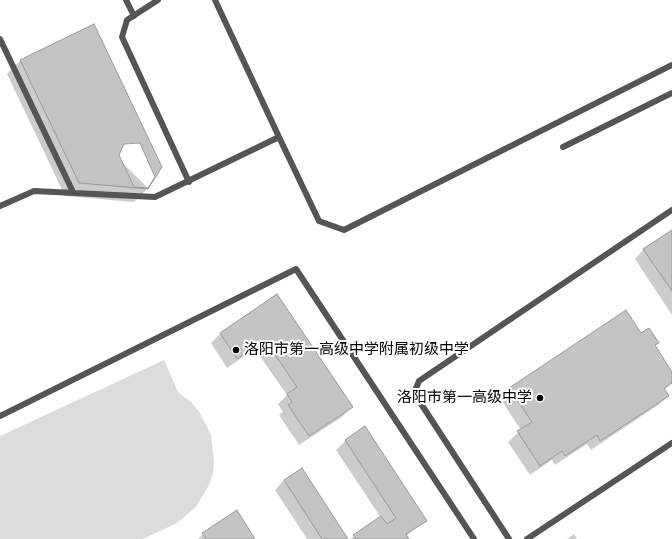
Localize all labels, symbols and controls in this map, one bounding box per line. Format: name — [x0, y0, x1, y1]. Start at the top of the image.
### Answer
place label: 洛阳市第一高级中学附属初级中学 — [244, 341, 469, 359]
marker: 洛阳市第一高级中学附属初级中学 — [231, 345, 241, 355]
place label: 洛阳市第一高级中学 — [397, 389, 532, 407]
marker: 洛阳市第一高级中学 — [535, 393, 545, 403]

